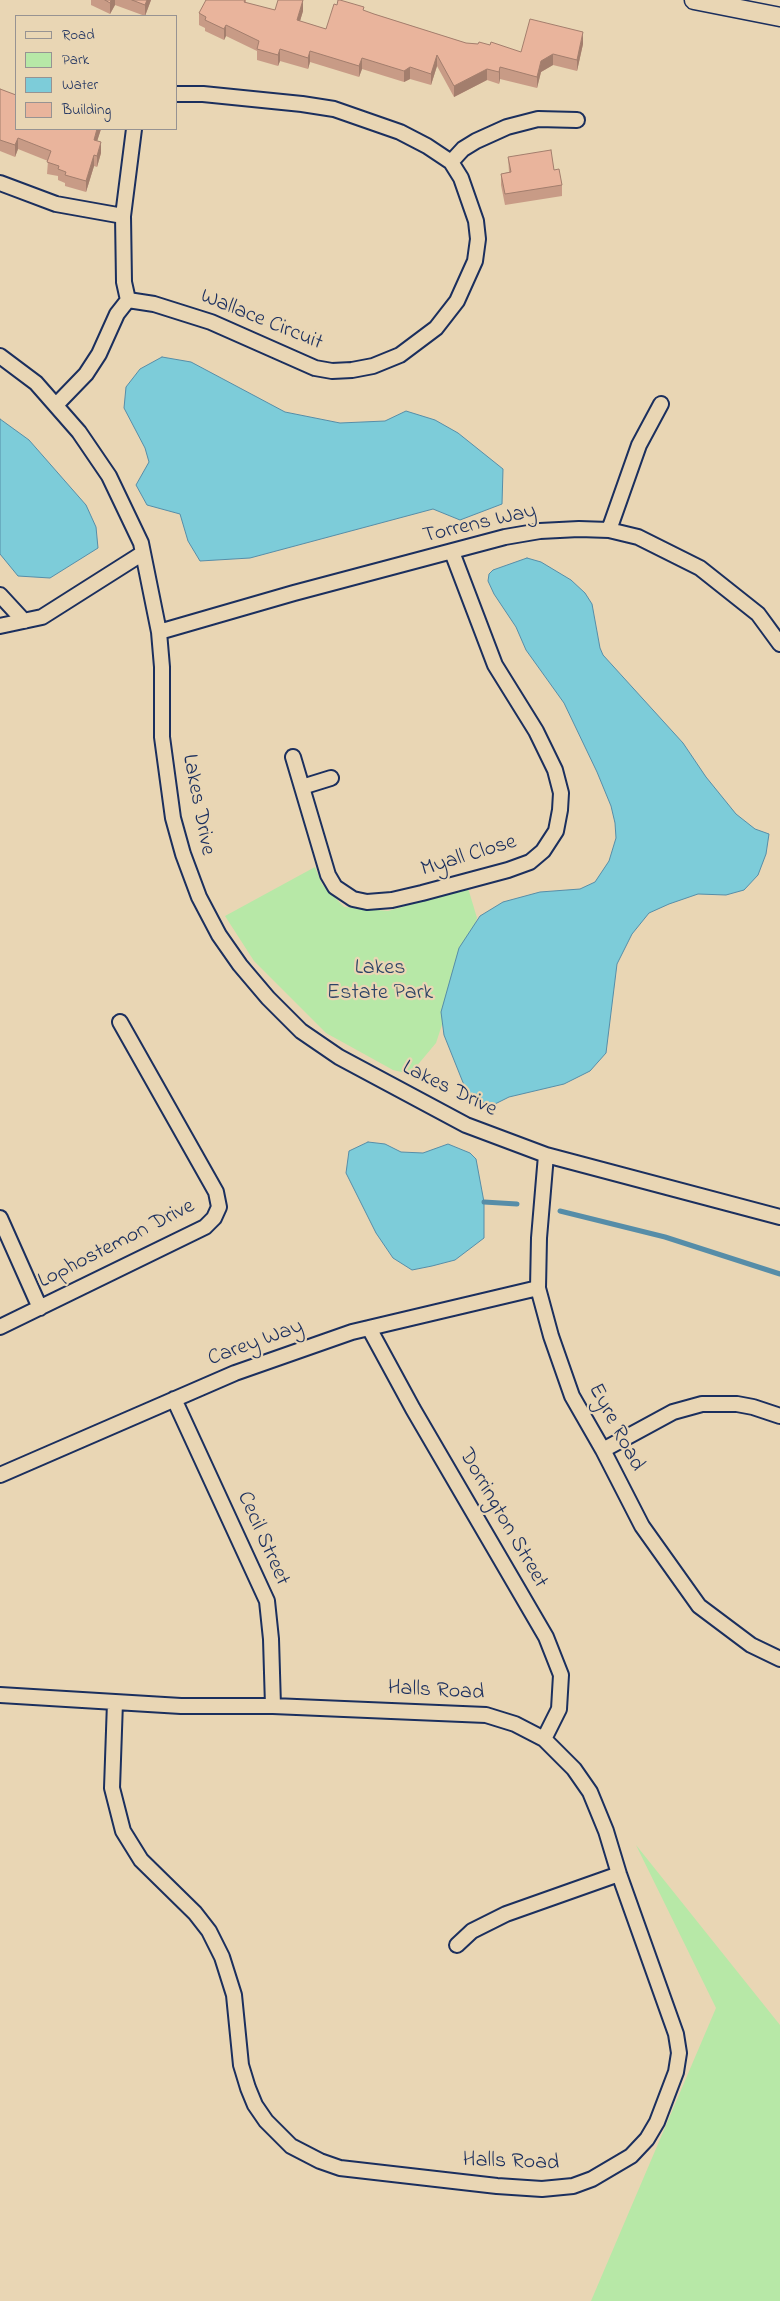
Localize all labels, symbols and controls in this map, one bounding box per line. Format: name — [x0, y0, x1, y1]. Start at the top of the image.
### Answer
legend — [15, 15, 178, 130]
text: Road — [62, 24, 95, 46]
text: Park — [62, 49, 89, 71]
text: Water — [62, 74, 98, 96]
text: Building — [62, 99, 111, 121]
street label: Wallace Circuit — [196, 284, 326, 358]
street label: Torrens Way — [421, 499, 539, 551]
street label: Lakes Drive — [174, 752, 220, 858]
street label: Myall Close — [418, 830, 520, 884]
park label: Lakes Estate Park — [327, 956, 433, 1008]
street label: Lakes Drive — [397, 1056, 501, 1124]
street label: Lophostemon Drive — [34, 1194, 200, 1296]
street label: Carey Way — [205, 1315, 307, 1373]
street label: Eyre Road — [581, 1380, 649, 1476]
street label: Dorrington Street — [451, 1445, 553, 1593]
street label: Cecil Street — [230, 1488, 294, 1590]
street label: Halls Road — [387, 1676, 485, 1708]
street label: Halls Road — [462, 2148, 560, 2178]

